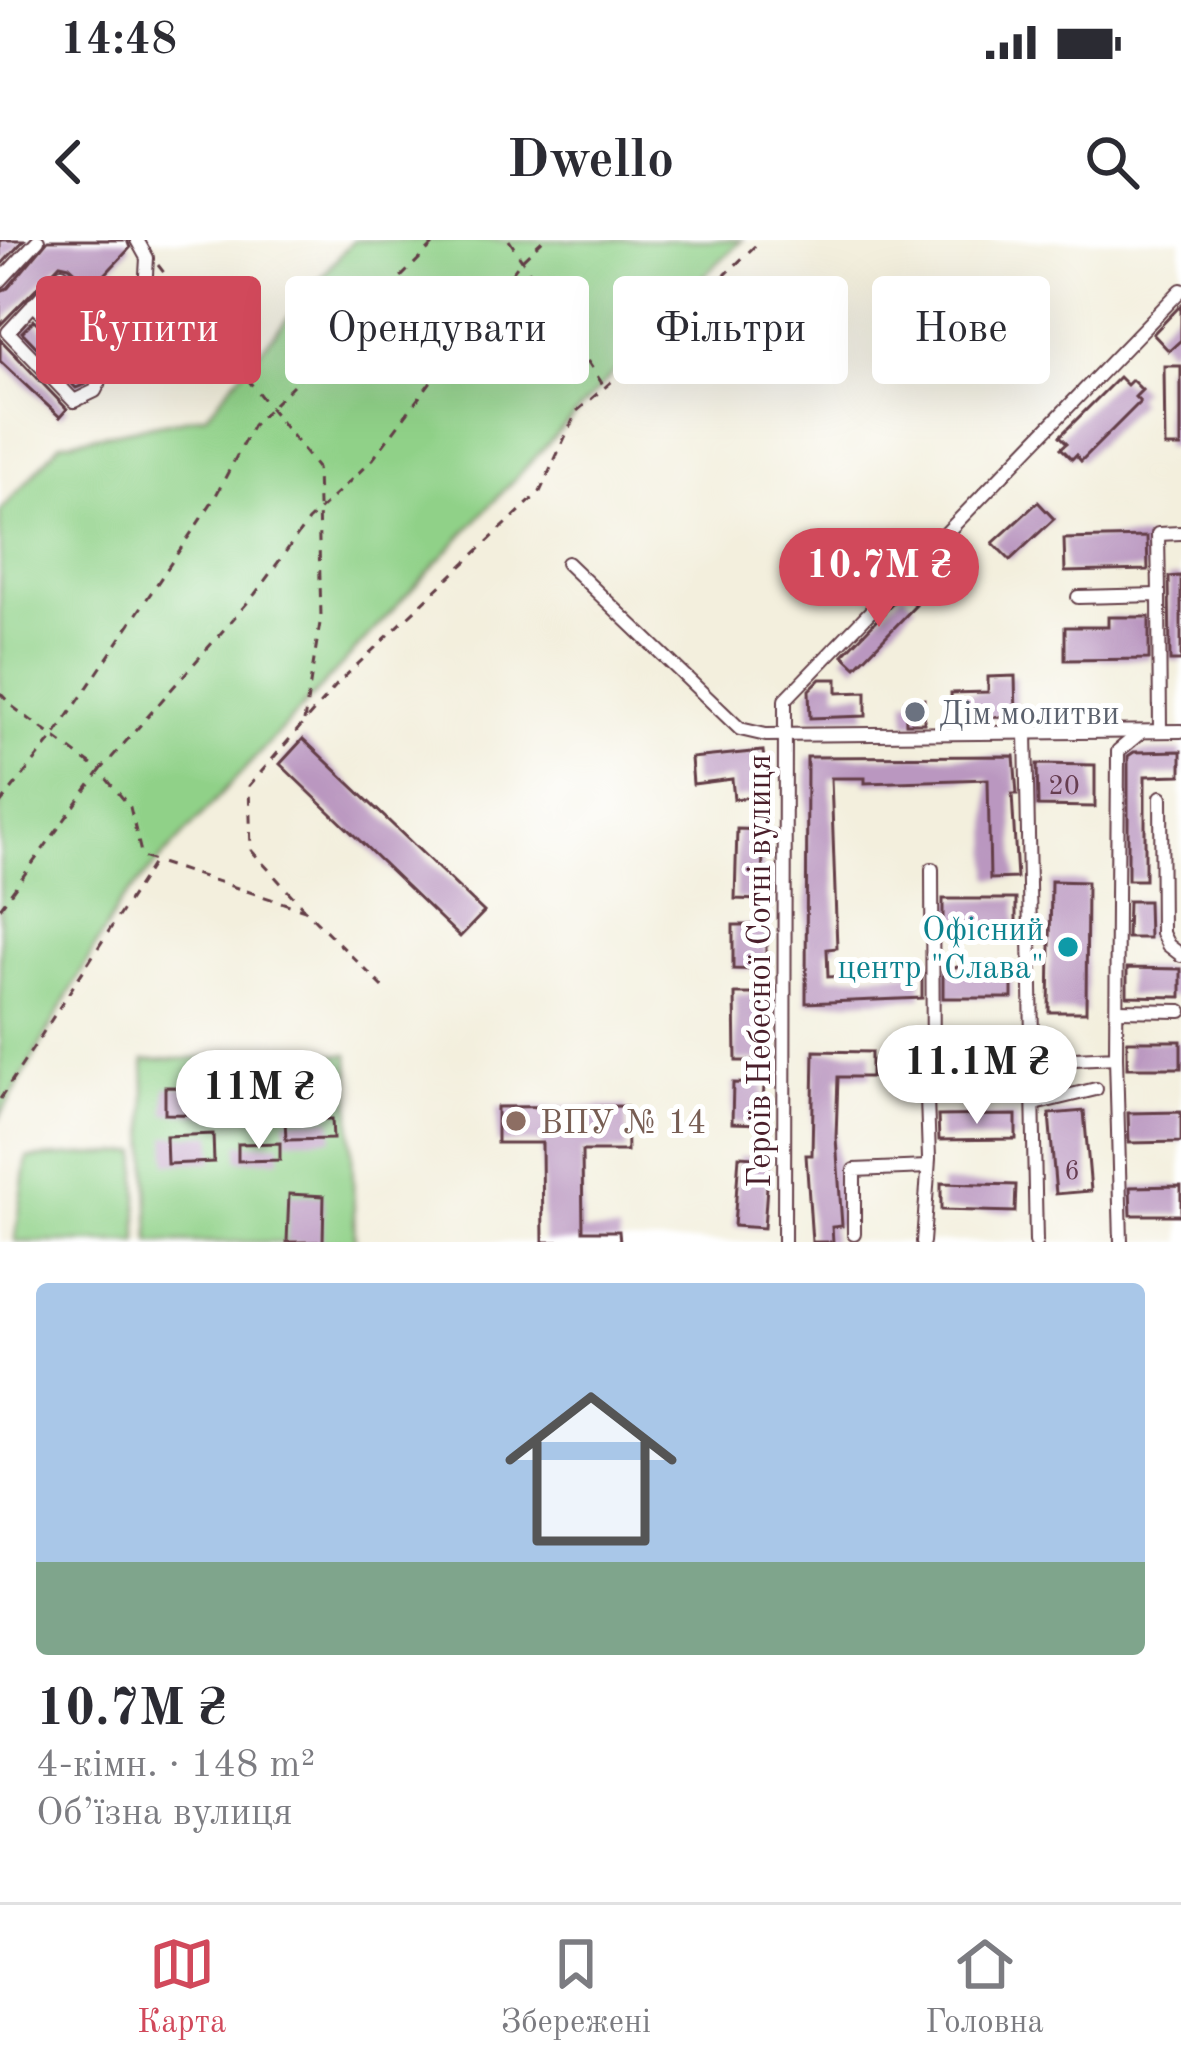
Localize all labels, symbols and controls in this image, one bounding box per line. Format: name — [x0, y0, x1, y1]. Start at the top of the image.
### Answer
text: 14:48 — [60, 19, 177, 64]
icon: back — [36, 129, 102, 195]
icon: search — [1079, 129, 1145, 195]
text: Dwello — [507, 135, 674, 189]
chip: Купити — [36, 276, 261, 384]
chip: Орендувати — [285, 276, 589, 384]
chip: Фільтри — [613, 276, 848, 384]
chip: Нове — [872, 276, 1050, 384]
pin: 10.7M ₴ — [768, 528, 990, 630]
text: 10.7M ₴ — [806, 547, 952, 586]
marker: Дім молитви — [902, 699, 928, 725]
place label: Дім молитви — [939, 699, 1120, 732]
street label: Героїв Небесної Сотні вулиця — [745, 754, 778, 1188]
house number: 20 — [1048, 773, 1080, 800]
place label: Офісний центр "Слава" — [838, 915, 1044, 986]
marker: Офісний центр "Слава" — [1055, 934, 1081, 960]
pin: 11.1M ₴ — [866, 1025, 1088, 1127]
text: 11.1M ₴ — [904, 1044, 1050, 1083]
pin: 11M ₴ — [175, 1050, 343, 1152]
text: 11M ₴ — [203, 1069, 315, 1108]
marker: ВПУ № 14 — [503, 1108, 529, 1134]
place label: ВПУ № 14 — [540, 1108, 706, 1141]
house number: 6 — [1064, 1158, 1080, 1185]
icon: home — [483, 1361, 699, 1577]
text: 10.7M ₴ — [36, 1685, 227, 1736]
text: 4-кімн. · 148 m² — [36, 1746, 315, 1785]
text: Об’їзна вулиця — [36, 1794, 293, 1833]
tab: Карта — [137, 1931, 226, 2044]
tab: Збережені — [501, 1931, 651, 2044]
tab: Головна — [925, 1931, 1044, 2044]

